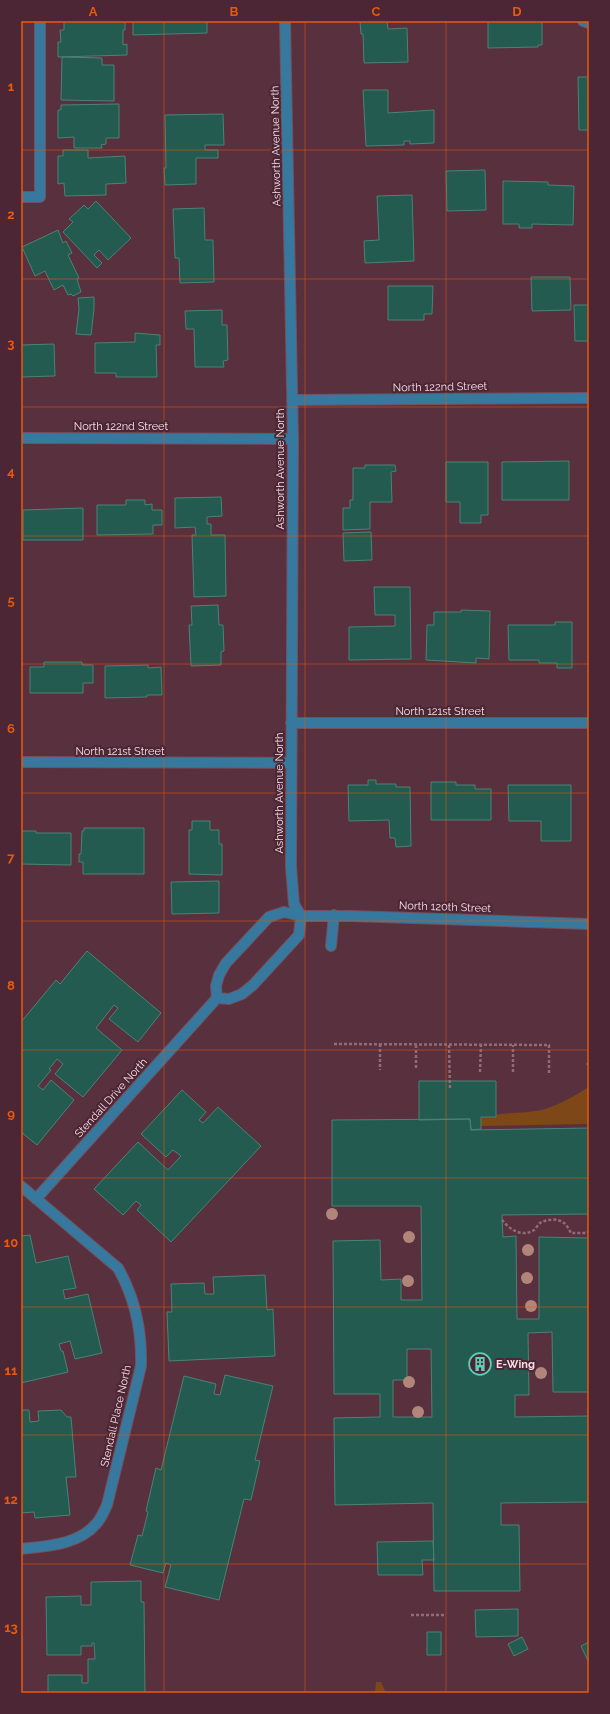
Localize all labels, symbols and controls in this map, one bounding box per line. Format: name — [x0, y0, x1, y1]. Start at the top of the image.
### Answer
text: A — [89, 4, 98, 19]
text: B — [230, 4, 239, 19]
text: C — [372, 4, 381, 19]
text: D — [512, 4, 522, 19]
text: 1 — [8, 79, 15, 94]
street label: Ashworth Avenue North — [268, 85, 284, 207]
text: 2 — [7, 207, 15, 222]
text: 3 — [7, 336, 15, 351]
street label: North 122nd Street — [393, 380, 488, 394]
street label: Ashworth Avenue North — [274, 409, 287, 529]
street label: North 122nd Street — [74, 420, 169, 433]
text: 4 — [7, 464, 15, 479]
text: 5 — [7, 593, 15, 608]
street label: North 121st Street — [395, 705, 485, 718]
text: 6 — [7, 721, 15, 736]
street label: Ashworth Avenue North — [273, 733, 286, 853]
street label: North 121st Street — [75, 745, 165, 758]
text: 7 — [7, 850, 15, 865]
street label: North 120th Street — [399, 899, 492, 915]
text: 8 — [7, 978, 15, 993]
street label: Stendall Drive North — [72, 1056, 150, 1140]
text: 9 — [7, 1106, 15, 1121]
text: 10 — [4, 1235, 18, 1250]
building icon: E-Wing — [467, 1351, 493, 1377]
place label: E-Wing — [496, 1358, 535, 1371]
text: 11 — [5, 1363, 18, 1378]
street label: Stendall Place North — [98, 1364, 134, 1468]
text: 12 — [4, 1492, 18, 1507]
text: 13 — [4, 1620, 18, 1635]

